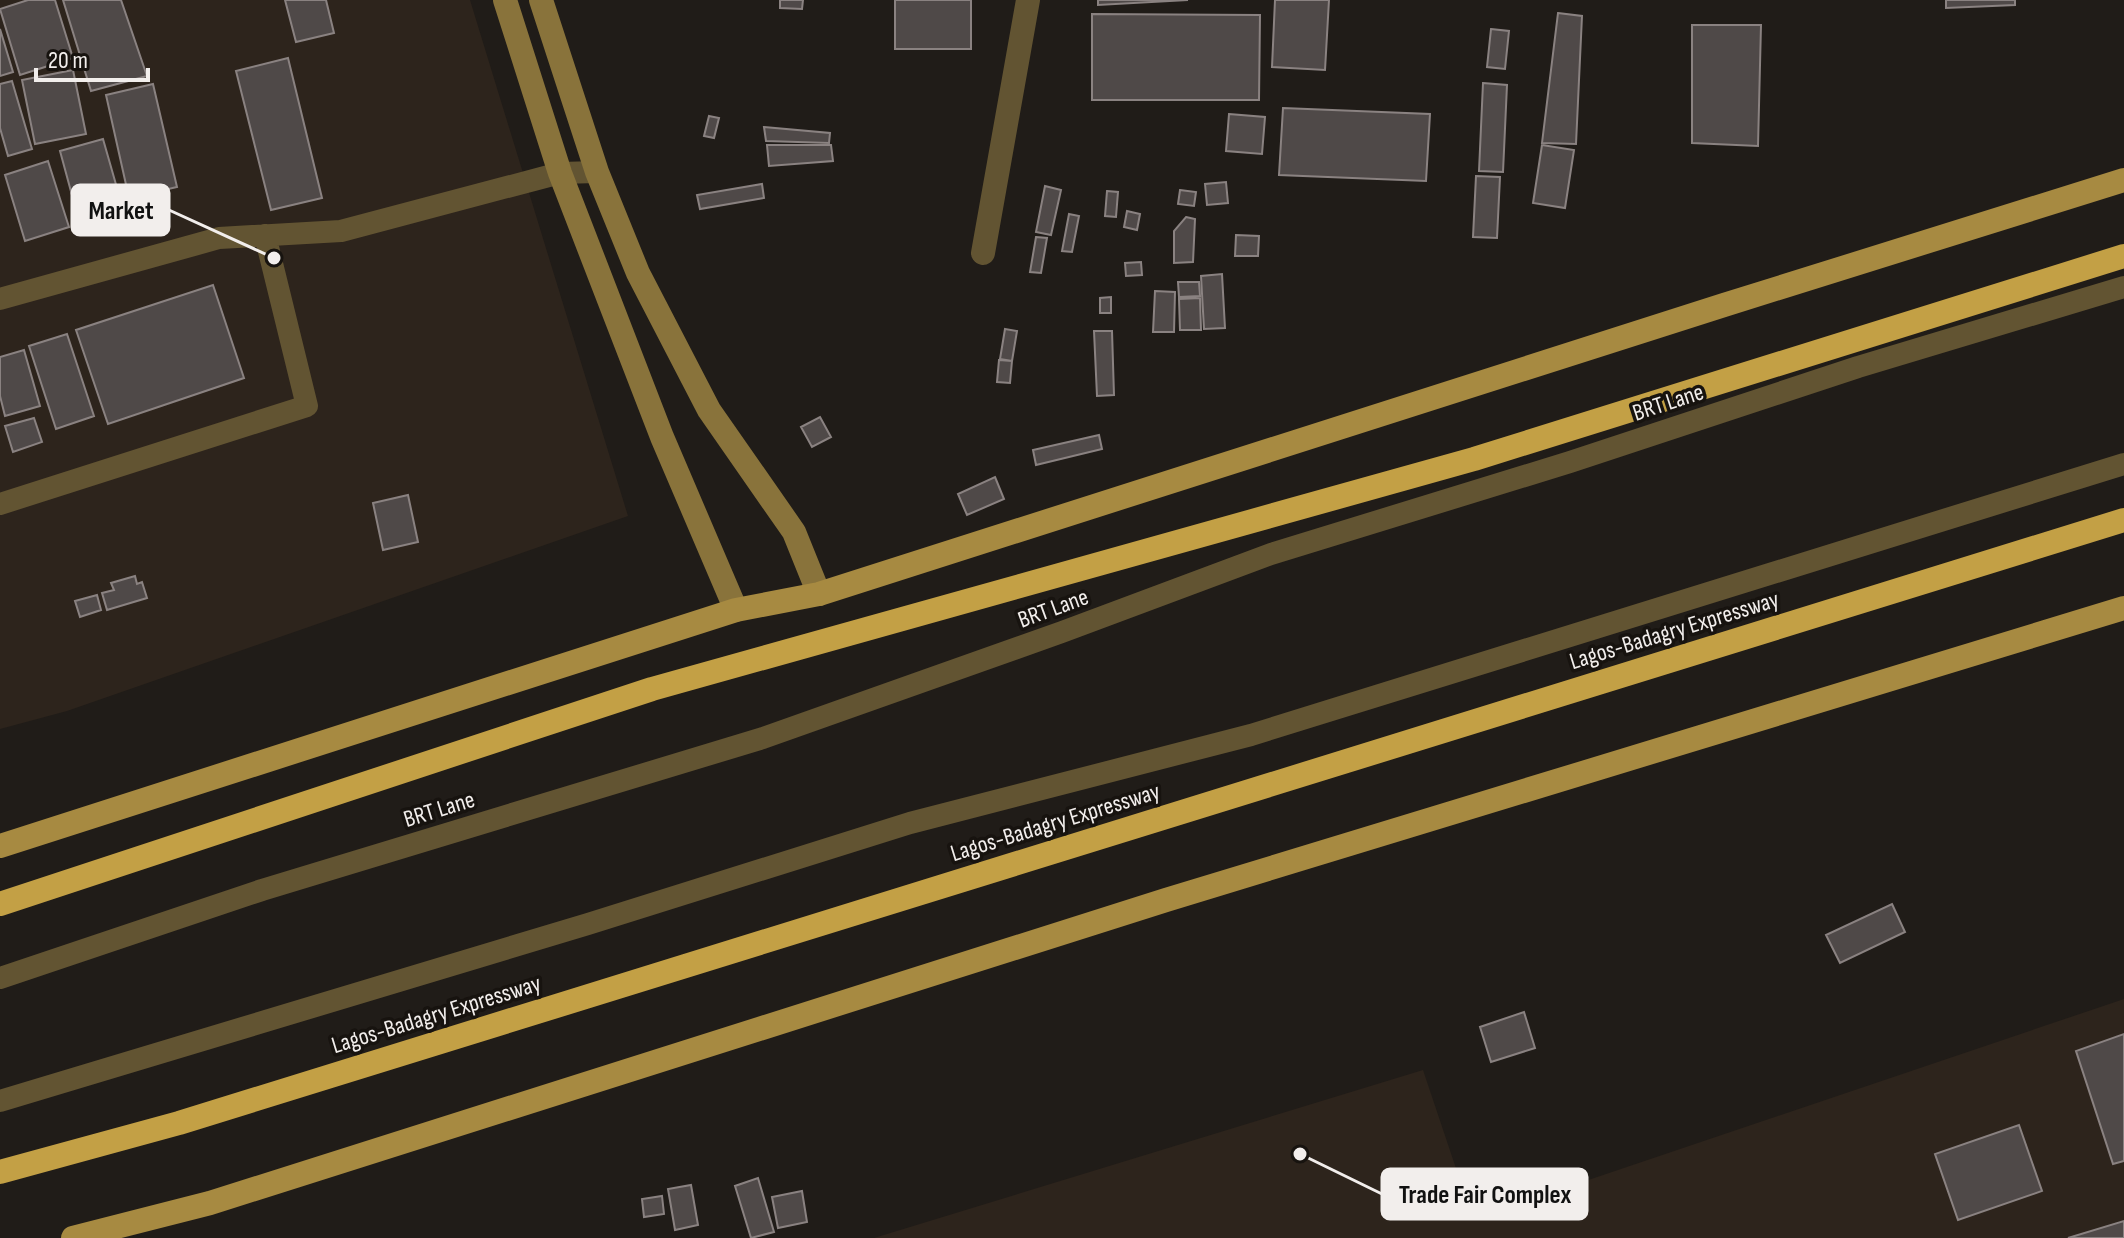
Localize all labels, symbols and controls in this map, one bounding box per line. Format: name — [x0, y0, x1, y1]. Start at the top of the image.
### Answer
scale bar — [36, 32, 148, 82]
text: 20 m — [48, 46, 88, 75]
callout: Market — [72, 185, 169, 235]
text: Market — [88, 196, 154, 227]
street label: BRT Lane — [1629, 377, 1707, 428]
street label: BRT Lane — [1014, 582, 1092, 635]
street label: Lagos-Badagry Expressway — [1566, 585, 1782, 676]
street label: Lagos-Badagry Expressway — [947, 777, 1163, 868]
street label: BRT Lane — [400, 785, 478, 834]
street label: Lagos-Badagry Expressway — [328, 969, 544, 1060]
callout: Trade Fair Complex — [1382, 1169, 1587, 1219]
text: Trade Fair Complex — [1399, 1180, 1571, 1211]

